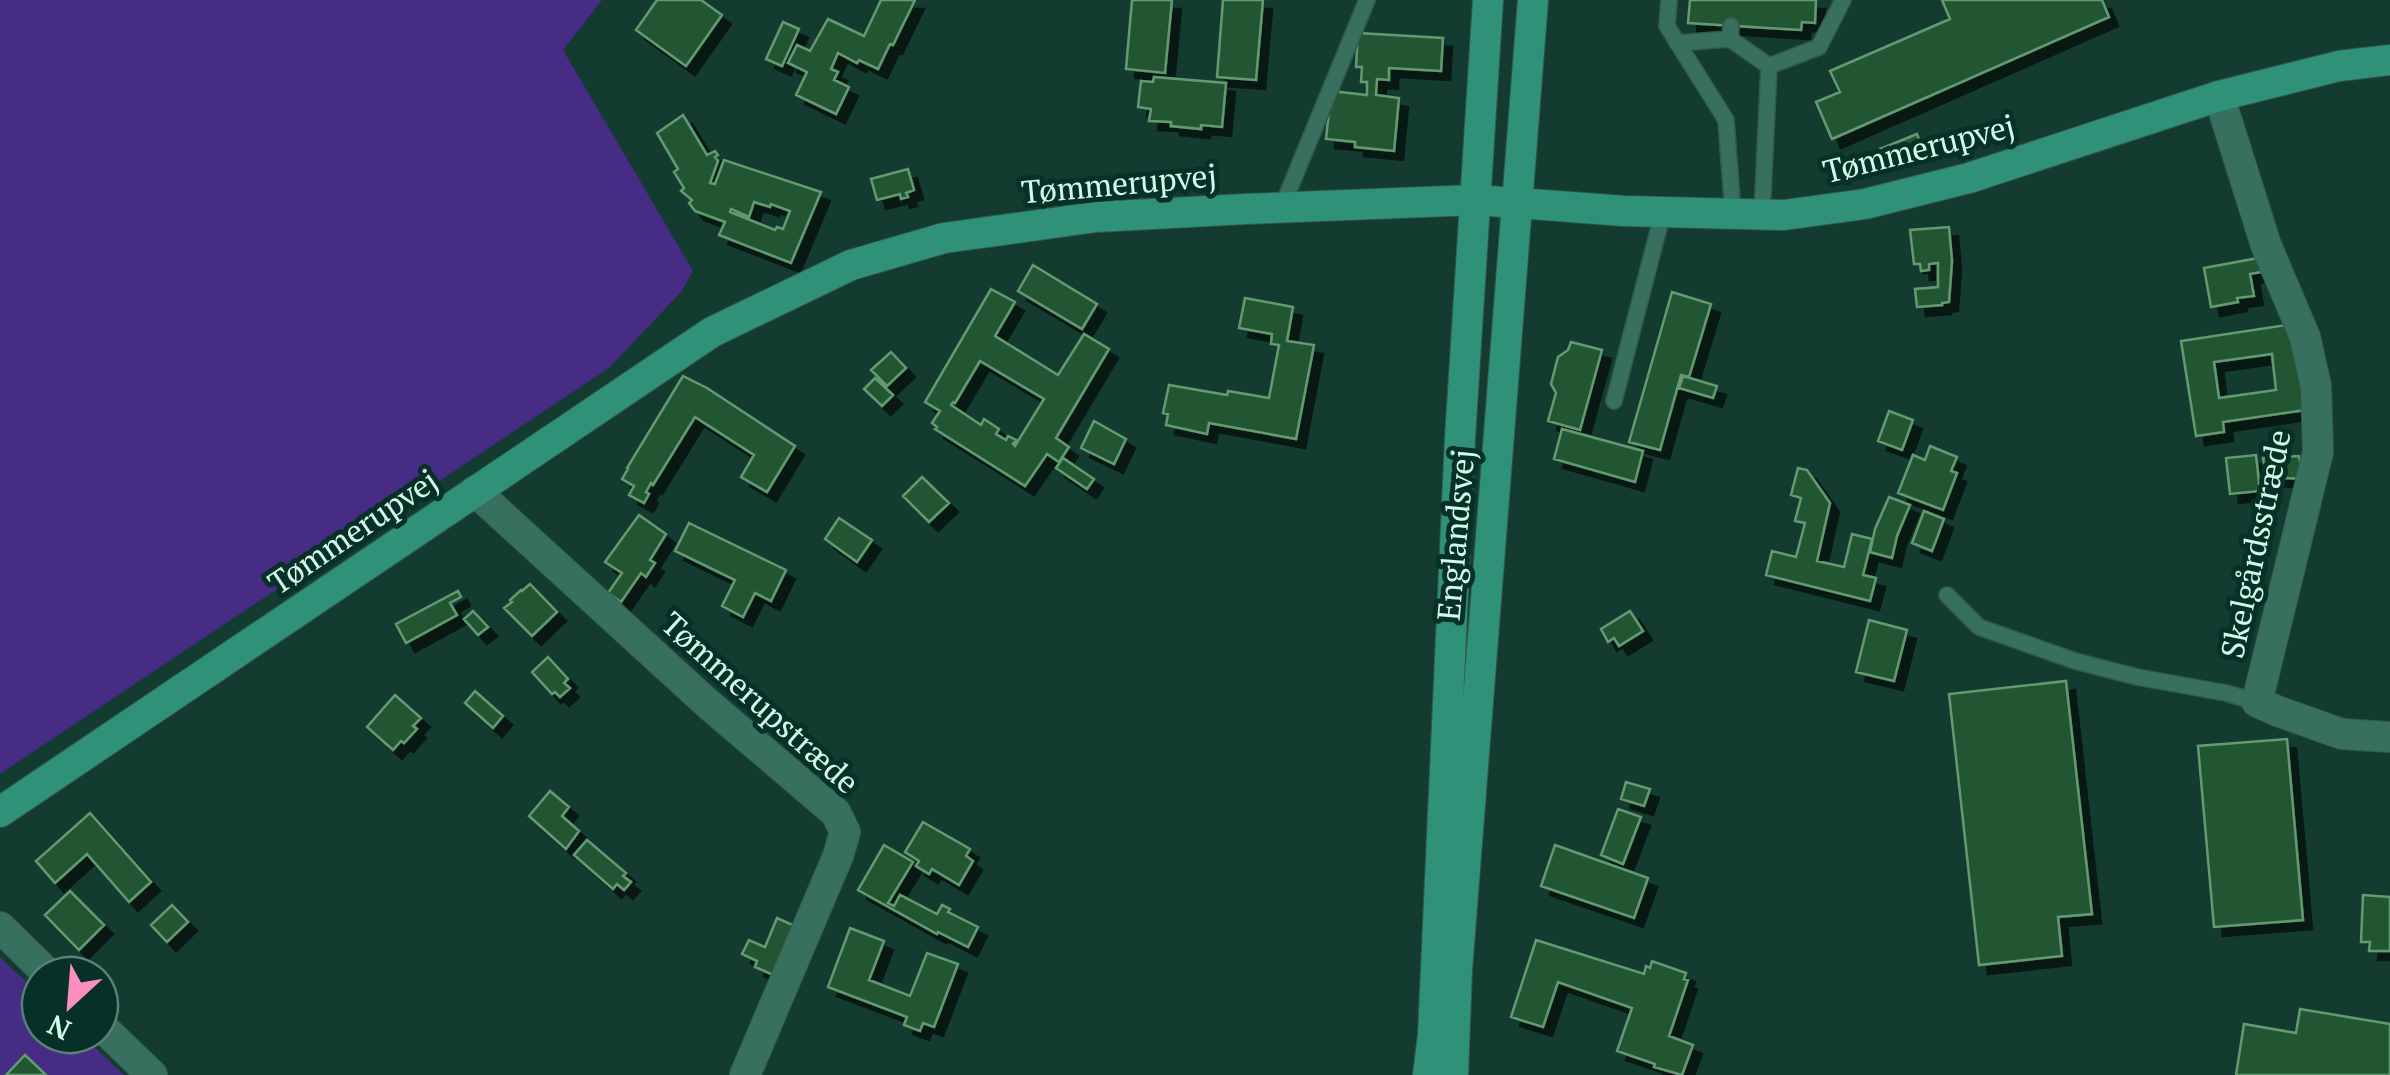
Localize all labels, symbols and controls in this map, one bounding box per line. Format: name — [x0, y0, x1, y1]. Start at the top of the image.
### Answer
street label: Tømmerupvej — [1819, 104, 2019, 192]
street label: Tømmerupvej — [1019, 154, 1218, 212]
street label: Skelgårdsstræde — [2210, 426, 2300, 662]
street label: Englandsvej — [1427, 447, 1483, 622]
street label: Tømmerupvej — [259, 459, 445, 603]
street label: Tømmerupstræde — [653, 602, 868, 802]
north arrow — [20, 955, 120, 1055]
text: N — [41, 1007, 76, 1049]

